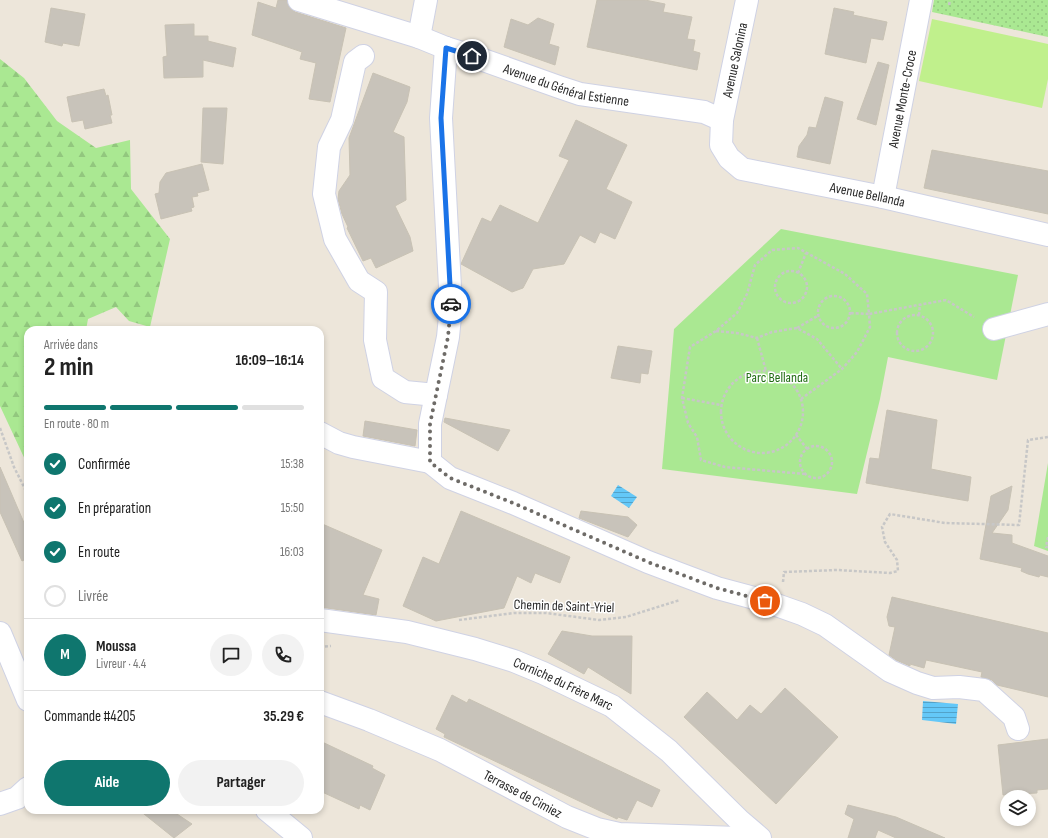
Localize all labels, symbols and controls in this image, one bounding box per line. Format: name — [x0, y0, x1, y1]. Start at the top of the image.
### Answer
street label: Avenue Salonina — [719, 21, 751, 100]
pin — [455, 39, 489, 73]
icon: home — [461, 45, 483, 67]
street label: Avenue Monte-Croce — [884, 48, 920, 150]
street label: Avenue du Général Estienne — [500, 59, 630, 110]
street label: Avenue Bellanda — [828, 178, 907, 210]
courier — [431, 284, 471, 324]
icon: car — [440, 293, 462, 315]
text: Arrivée dans — [44, 337, 98, 353]
text: 16:09–16:14 — [235, 351, 304, 370]
text: 2 min — [44, 352, 94, 383]
park label: Parc Bellanda — [746, 369, 808, 386]
text: En route · 80 m — [44, 416, 109, 432]
icon: check — [44, 453, 66, 475]
text: Confirmée — [78, 455, 130, 474]
text: 15:38 — [281, 456, 304, 472]
icon: check — [44, 497, 66, 519]
text: En préparation — [78, 499, 151, 518]
text: 15:50 — [281, 500, 304, 516]
icon: check — [44, 541, 66, 563]
text: En route — [78, 543, 120, 562]
text: 16:03 — [280, 544, 304, 560]
pin — [748, 584, 782, 618]
text: Livrée — [78, 587, 108, 606]
icon: bag — [754, 590, 776, 612]
street label: Chemin de Saint-Yriel — [513, 596, 615, 616]
button: chat — [210, 634, 252, 676]
button: phone — [262, 634, 304, 676]
text: Moussa — [96, 637, 136, 656]
text: M — [60, 645, 70, 664]
street label: Corniche du Frère Marc — [511, 653, 616, 714]
text: Livreur · 4.4 — [96, 656, 146, 672]
text: Commande #4205 — [44, 707, 136, 726]
text: 35.29 € — [263, 707, 304, 726]
button: Aide — [44, 760, 170, 806]
button: Partager — [178, 760, 304, 806]
street label: Terrasse de Cimiez — [481, 766, 565, 822]
map controls — [1000, 790, 1036, 826]
button: layers — [1000, 790, 1036, 826]

